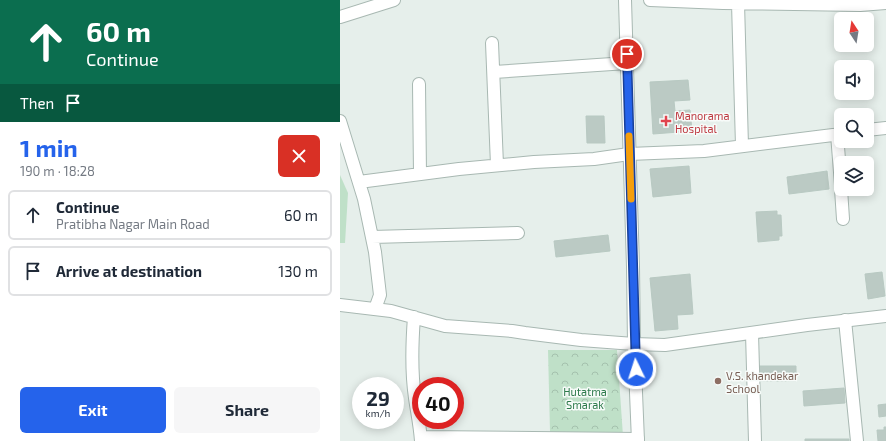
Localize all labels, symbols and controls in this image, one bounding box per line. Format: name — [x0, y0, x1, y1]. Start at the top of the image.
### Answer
north arrow — [834, 12, 874, 52]
map controls — [834, 12, 874, 196]
text: 60 m — [86, 14, 151, 48]
icon: ahead — [20, 16, 72, 68]
pin — [610, 37, 644, 71]
icon: arrive — [616, 43, 638, 65]
text: Continue — [86, 48, 159, 70]
button: sound — [834, 60, 874, 100]
icon: arrive — [62, 92, 84, 114]
text: Then — [20, 94, 54, 112]
button: search — [834, 108, 874, 148]
place label: Manorama Hospital — [675, 109, 729, 135]
marker: Manorama Hospital — [660, 115, 672, 127]
text: 1 min — [20, 133, 78, 162]
button: close — [278, 135, 320, 177]
button: layers — [834, 156, 874, 196]
text: 190 m · 18:28 — [20, 163, 95, 179]
text: Continue — [56, 198, 119, 216]
icon: ahead — [22, 204, 44, 226]
text: 60 m — [284, 206, 318, 224]
text: Pratibha Nagar Main Road — [56, 216, 210, 232]
icon: arrive — [22, 260, 44, 282]
text: Arrive at destination — [56, 262, 202, 280]
text: 130 m — [278, 262, 318, 280]
position arrow — [615, 348, 657, 390]
place label: V.S. khandekar School — [726, 369, 799, 395]
marker: V.S. khandekar School — [713, 376, 723, 386]
speed limit sign: 40 — [412, 377, 464, 429]
park label: Hutatma Smarak — [563, 385, 607, 411]
text: 29 — [366, 386, 390, 410]
button: Exit — [20, 387, 166, 433]
button: Share — [174, 387, 320, 433]
text: km/h — [366, 407, 390, 419]

